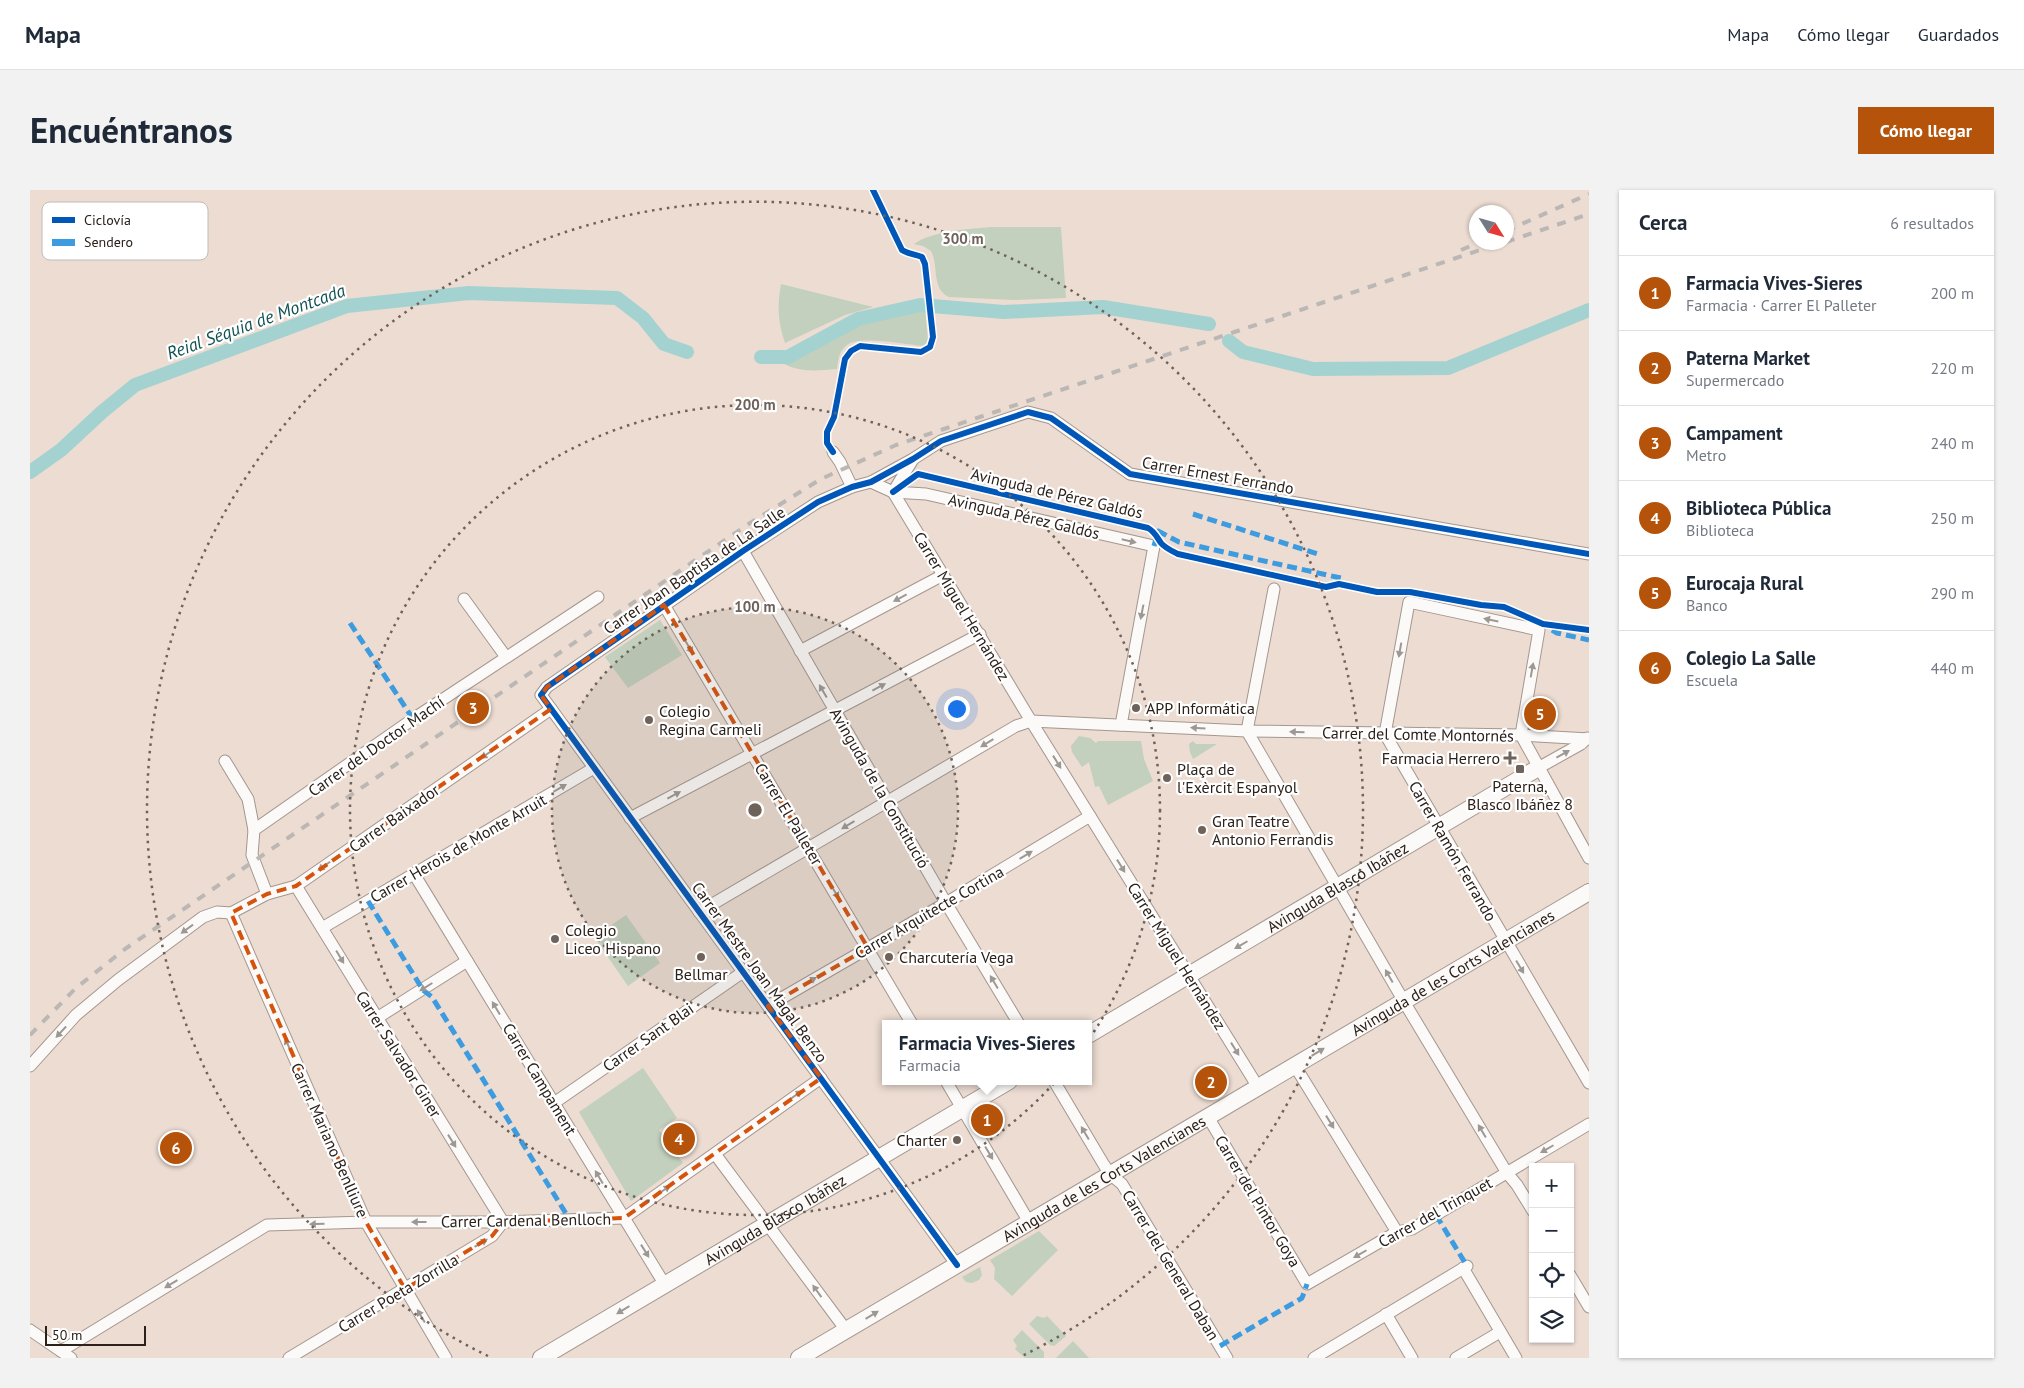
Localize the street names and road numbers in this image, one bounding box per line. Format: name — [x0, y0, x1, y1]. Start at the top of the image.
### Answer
street label: Carrer Ernest Ferrando — [1140, 452, 1296, 498]
street label: Avinguda de Pérez Galdós — [969, 463, 1145, 523]
street label: Avinguda Pérez Galdós — [946, 489, 1102, 543]
street label: Carrer Joan Baptista de La Salle — [599, 502, 789, 638]
street label: Carrer Miguel Hernández — [910, 528, 1014, 684]
street label: Carrer del Doctor Machí — [304, 691, 448, 801]
street label: Avinguda de la Constitució — [826, 704, 934, 872]
street label: Carrer del Comte Montornés — [1322, 722, 1514, 746]
street label: Carrer El Palleter — [751, 759, 828, 869]
street label: Carrer Ramón Ferrando — [1405, 777, 1501, 925]
street label: Carrer Baixador — [345, 779, 444, 857]
street label: Carrer Herois de Monte Arruit — [366, 789, 550, 907]
street label: Avinguda Blasco Ibáñez — [1263, 837, 1412, 937]
street label: Carrer Arquitecte Cortina — [851, 861, 1007, 963]
street label: Carrer Mestre Joan Magal Benzo — [688, 878, 832, 1066]
street label: Carrer Miguel Hernández — [1123, 879, 1231, 1033]
street label: Avinguda de les Corts Valencianes — [1348, 905, 1558, 1040]
street label: Carrer Salvador Giner — [352, 987, 446, 1121]
street label: Carrer Sant Blai — [599, 998, 697, 1076]
street label: Carrer Campament — [499, 1019, 582, 1139]
street label: Carrer Mariano Benlliure — [287, 1059, 373, 1221]
street label: Avinguda de les Corts Valencianes — [999, 1110, 1209, 1246]
street label: Carrer del Pintor Goya — [1211, 1131, 1305, 1271]
street label: Avinguda Blasco Ibáñez — [701, 1170, 850, 1269]
street label: Carrer del Trinquet — [1375, 1172, 1496, 1252]
street label: Carrer del General Daban — [1118, 1186, 1224, 1344]
street label: Carrer Cardenal Benlloch — [441, 1209, 611, 1231]
street label: Carrer Poeta Zorrilla — [334, 1249, 462, 1337]

